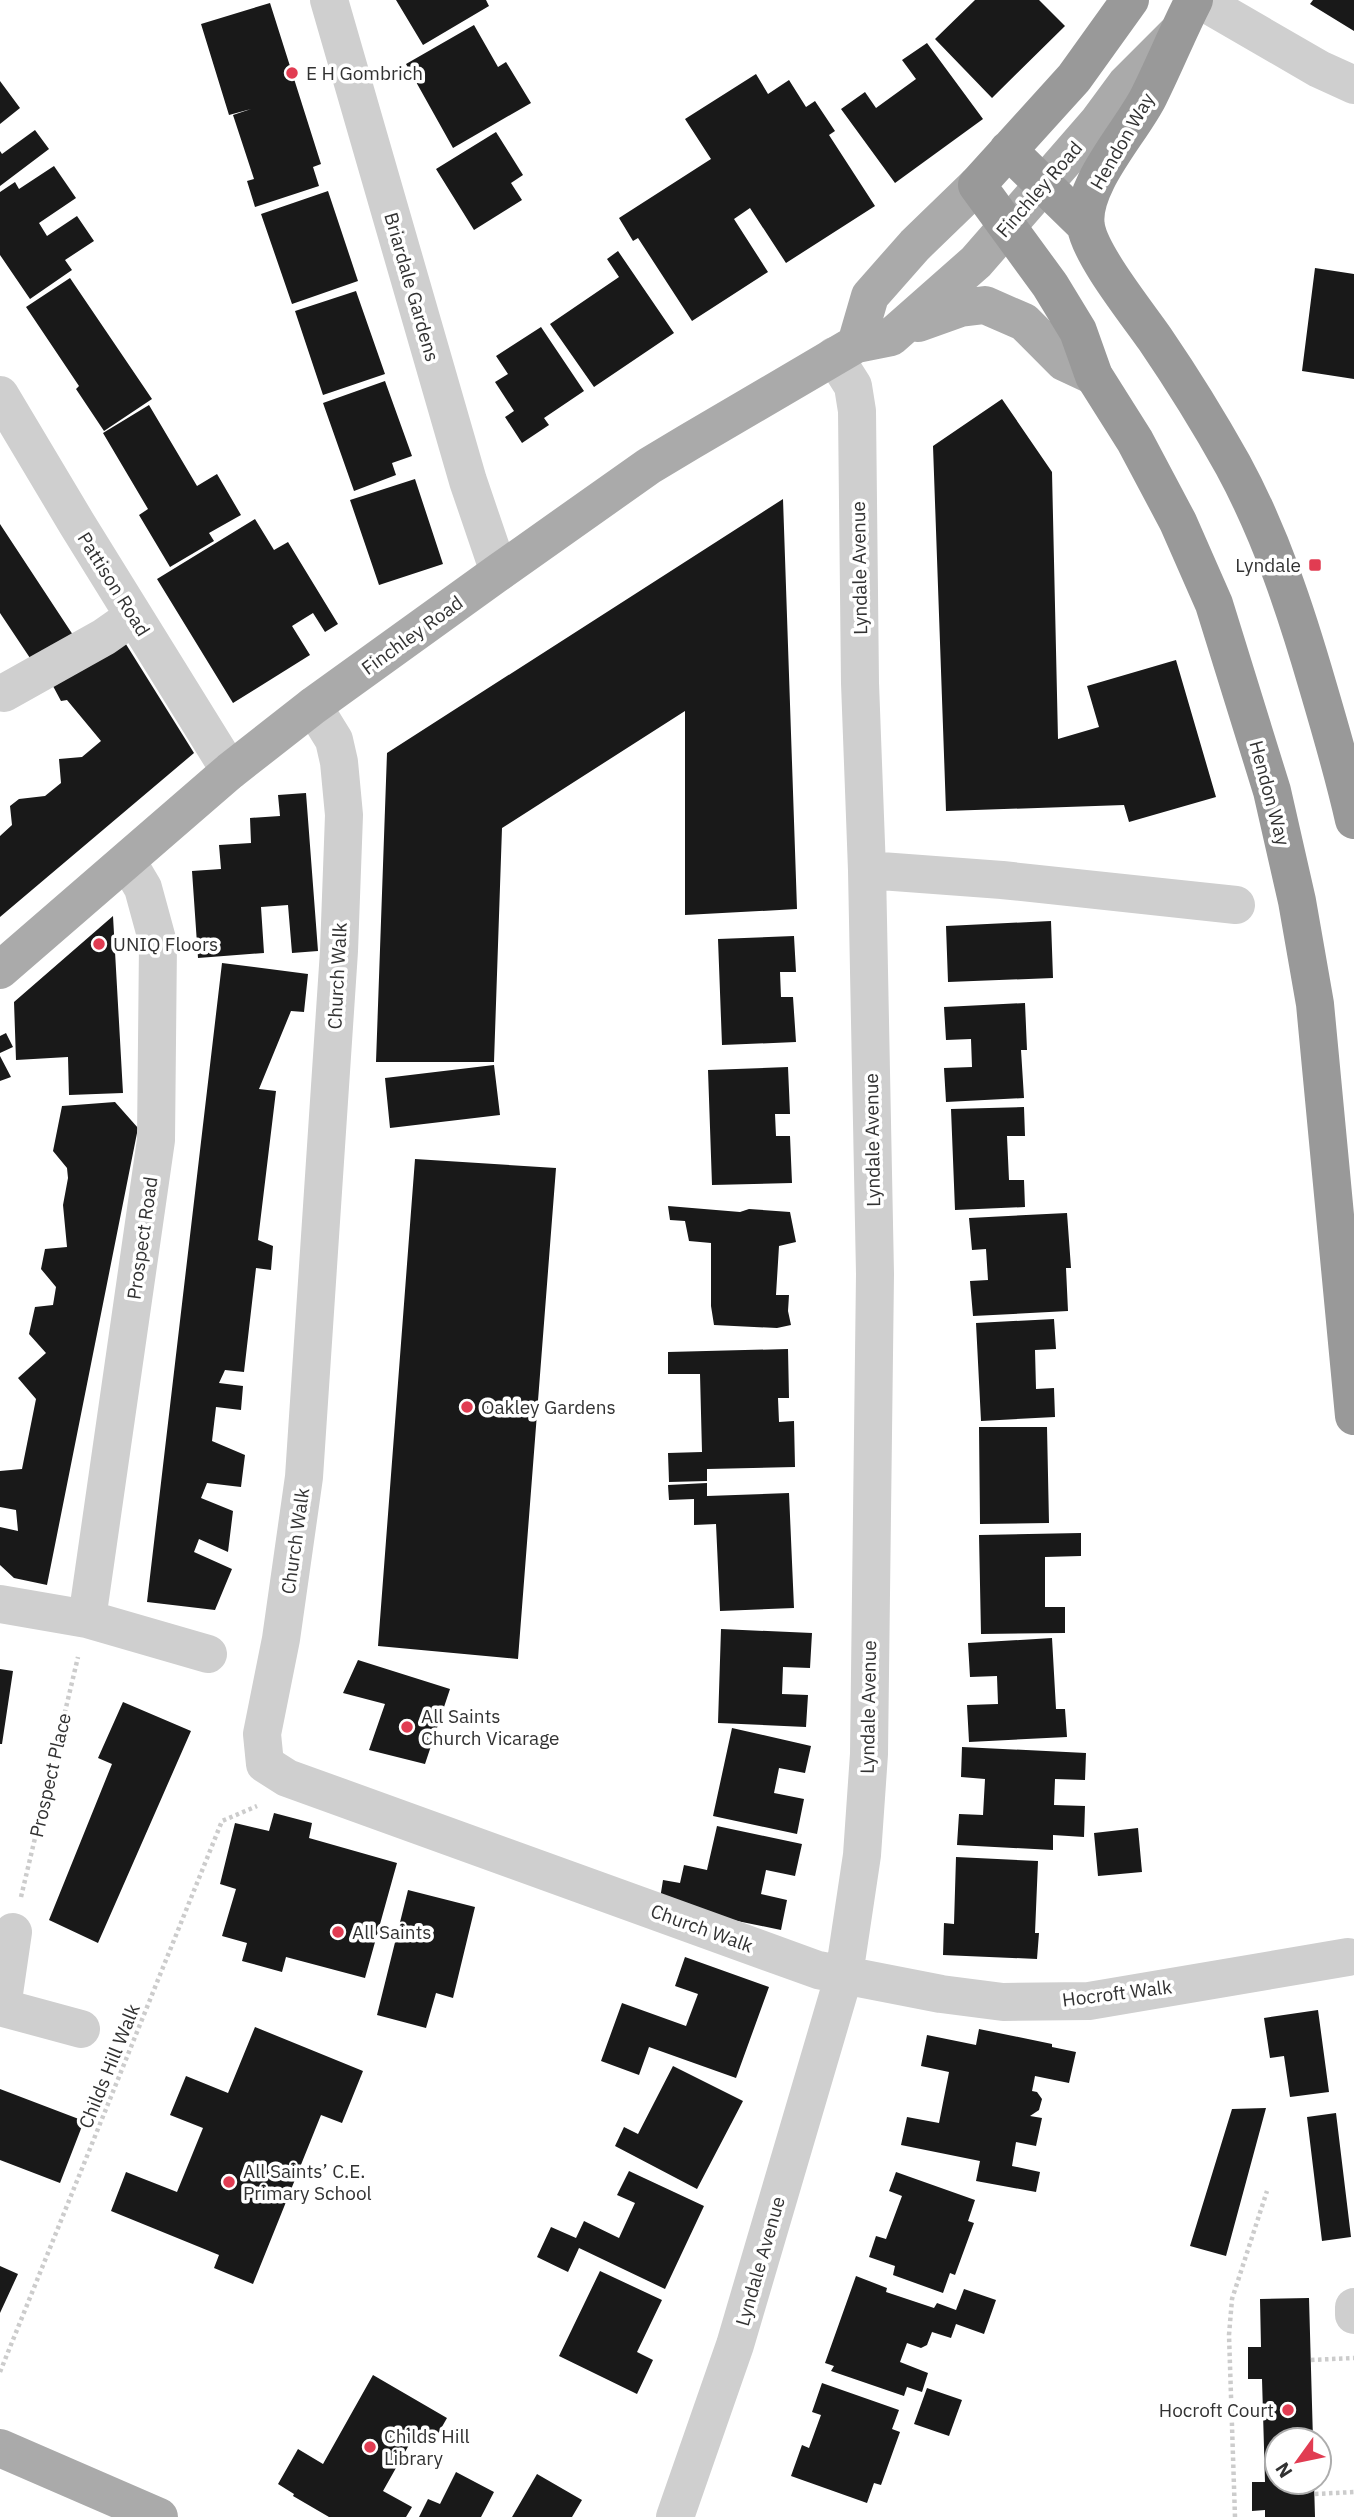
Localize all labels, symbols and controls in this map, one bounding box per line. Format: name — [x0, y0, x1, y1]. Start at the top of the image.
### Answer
place label: E H Gombrich — [306, 61, 423, 85]
marker: E H Gombrich — [284, 65, 300, 81]
street label: Hendon Way — [1085, 88, 1160, 194]
street label: Finchley Road — [991, 136, 1087, 242]
street label: Briardale Gardens — [379, 210, 445, 364]
street label: Lyndale Avenue — [846, 501, 872, 635]
street label: Pattison Road — [72, 528, 156, 640]
place label: Lyndale — [1235, 553, 1301, 577]
marker: Lyndale — [1307, 557, 1323, 573]
street label: Finchley Road — [357, 590, 467, 680]
street label: Hendon Way — [1244, 738, 1296, 849]
street label: Church Walk — [322, 922, 352, 1030]
place label: UNIQ Floors — [113, 932, 218, 956]
marker: UNIQ Floors — [91, 936, 107, 952]
street label: Lyndale Avenue — [859, 1073, 885, 1207]
street label: Prospect Road — [121, 1175, 163, 1301]
place label: Oakley Gardens — [481, 1395, 616, 1419]
marker: Oakley Gardens — [459, 1399, 475, 1415]
street label: Church Walk — [276, 1486, 314, 1596]
street label: Lyndale Avenue — [855, 1640, 881, 1774]
place label: All Saints Church Vicarage — [421, 1704, 560, 1750]
street label: Prospect Place — [24, 1710, 76, 1840]
marker: All Saints Church Vicarage — [399, 1719, 415, 1735]
street label: Church Walk — [648, 1898, 756, 1958]
place label: All Saints — [352, 1920, 432, 1944]
marker: All Saints — [330, 1924, 346, 1940]
street label: Hocroft Walk — [1061, 1974, 1173, 2012]
street label: Childs Hill Walk — [73, 2000, 145, 2132]
place label: All Saints’ C.E. Primary School — [243, 2159, 372, 2205]
marker: All Saints’ C.E. Primary School — [221, 2174, 237, 2190]
street label: Lyndale Avenue — [730, 2193, 790, 2329]
place label: Hocroft Court — [1159, 2398, 1274, 2422]
marker: Hocroft Court — [1280, 2402, 1296, 2418]
place label: Childs Hill Library — [384, 2424, 470, 2470]
north arrow — [1263, 2426, 1333, 2496]
marker: Childs Hill Library — [362, 2439, 378, 2455]
text: N — [1270, 2458, 1298, 2483]

